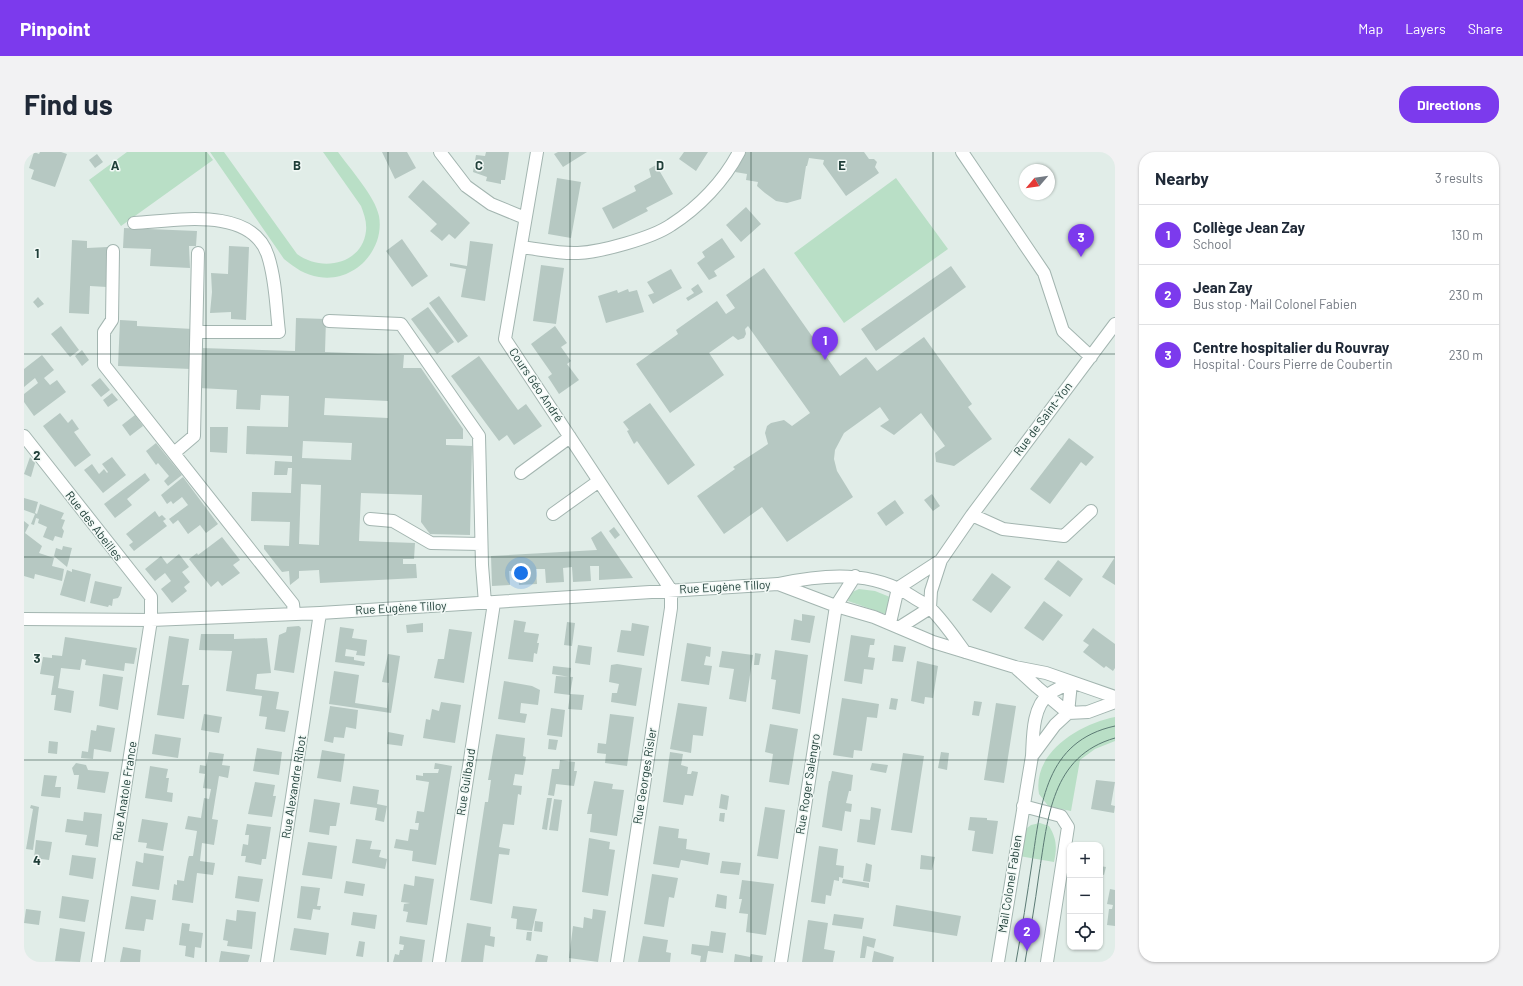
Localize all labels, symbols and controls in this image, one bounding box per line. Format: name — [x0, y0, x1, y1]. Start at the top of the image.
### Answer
text: Pinpoint — [20, 17, 90, 40]
text: Map — [1358, 20, 1383, 37]
text: Layers — [1405, 20, 1446, 37]
text: Share — [1468, 20, 1503, 37]
button: Directions — [1399, 86, 1499, 123]
text: Find us — [24, 87, 113, 121]
text: A — [111, 157, 120, 173]
text: B — [293, 157, 301, 173]
text: C — [475, 157, 483, 173]
text: D — [656, 157, 664, 173]
text: E — [838, 157, 846, 173]
north arrow — [1019, 164, 1055, 200]
text: Nearby — [1155, 168, 1209, 188]
text: 3 results — [1435, 170, 1483, 186]
text: Collège Jean Zay — [1193, 218, 1305, 236]
pin: 3 — [1068, 224, 1094, 257]
text: 1 — [1166, 227, 1170, 243]
text: 130 m — [1451, 227, 1483, 243]
text: School — [1193, 236, 1231, 252]
text: 1 — [35, 245, 39, 261]
text: Jean Zay — [1193, 278, 1253, 296]
text: 2 — [1164, 287, 1172, 303]
text: 230 m — [1449, 287, 1483, 303]
text: Bus stop · Mail Colonel Fabien — [1193, 296, 1357, 312]
pin: 1 — [812, 327, 838, 360]
text: Centre hospitalier du Rouvray — [1193, 338, 1389, 356]
street label: Cours Géo André — [507, 345, 567, 424]
text: 3 — [1164, 347, 1172, 363]
text: 230 m — [1449, 347, 1483, 363]
text: Hospital · Cours Pierre de Coubertin — [1193, 356, 1392, 372]
street label: Rue de Saint-Yon — [1010, 379, 1074, 458]
text: 2 — [33, 447, 41, 463]
street label: Rue des Abeilles — [63, 488, 126, 563]
your location — [511, 563, 531, 583]
street label: Rue Eugène Tilloy — [679, 577, 771, 595]
street label: Rue Eugène Tilloy — [355, 598, 447, 616]
text: 3 — [33, 650, 41, 666]
street label: Rue Georges Risler — [629, 726, 659, 825]
street label: Rue Roger Salengro — [792, 732, 822, 835]
street label: Rue Alexandre Ribot — [278, 734, 308, 840]
street label: Rue Anatole France — [109, 740, 139, 842]
street label: Rue Guilbaud — [453, 747, 477, 816]
street label: Mail Colonel Fabien — [994, 834, 1024, 934]
map controls — [1067, 842, 1103, 950]
button: + — [1067, 842, 1103, 878]
text: 4 — [33, 852, 41, 868]
button: − — [1067, 878, 1103, 914]
button: locate — [1067, 914, 1103, 950]
pin: 2 — [1014, 918, 1040, 951]

